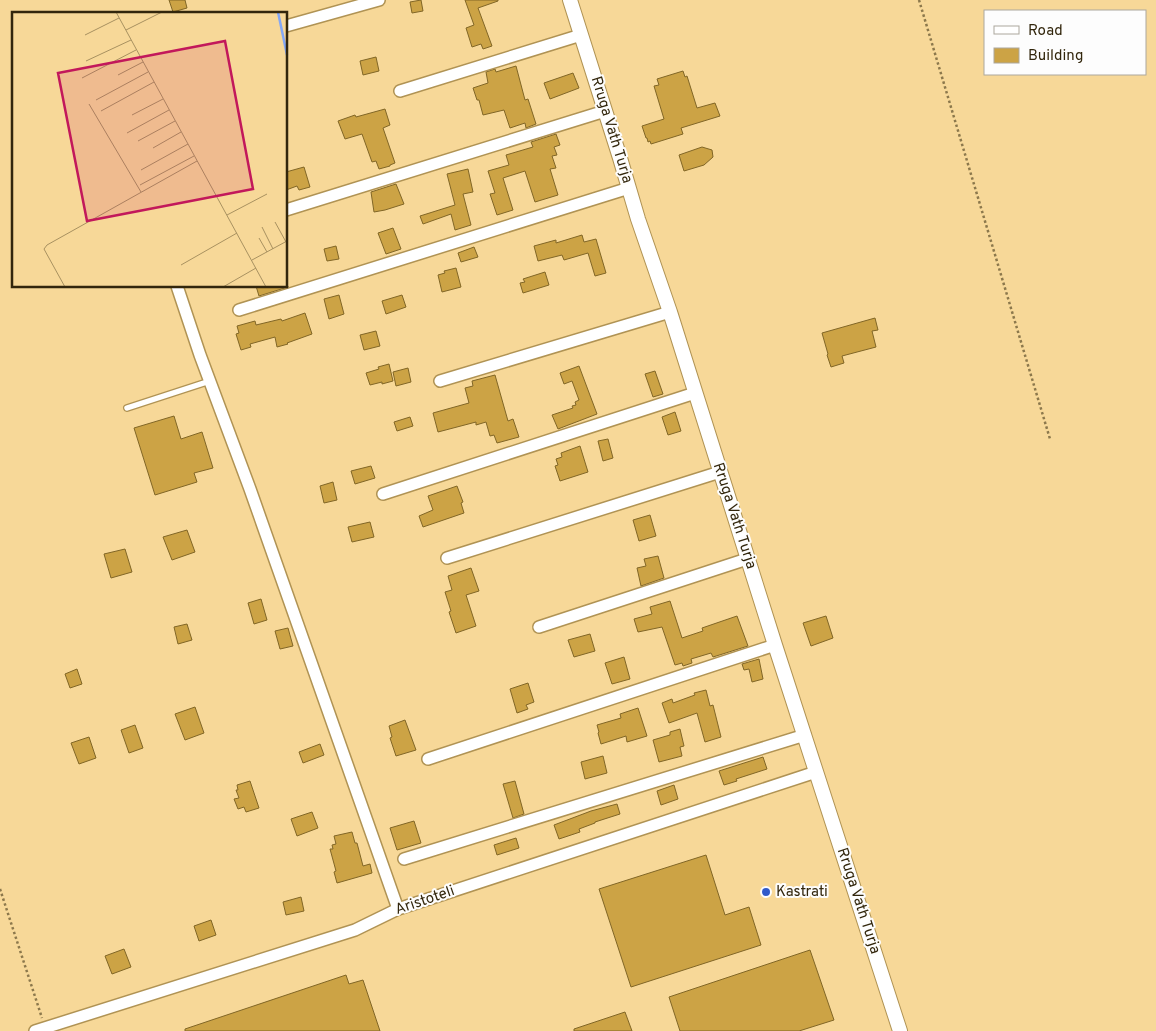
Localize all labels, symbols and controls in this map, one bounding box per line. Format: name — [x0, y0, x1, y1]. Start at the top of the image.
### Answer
legend — [984, 10, 1146, 75]
inset map — [12, 12, 288, 288]
text: Road — [1028, 22, 1063, 41]
text: Building — [1028, 47, 1083, 66]
street label: Rruga Vath Turja — [586, 74, 636, 186]
street label: Rruga Vath Turja — [708, 460, 760, 572]
street label: Rruga Vath Turja — [832, 845, 884, 957]
street label: Aristoteli — [393, 882, 457, 920]
place label: Kastrati — [776, 883, 828, 902]
marker: Kastrati — [760, 886, 772, 898]

